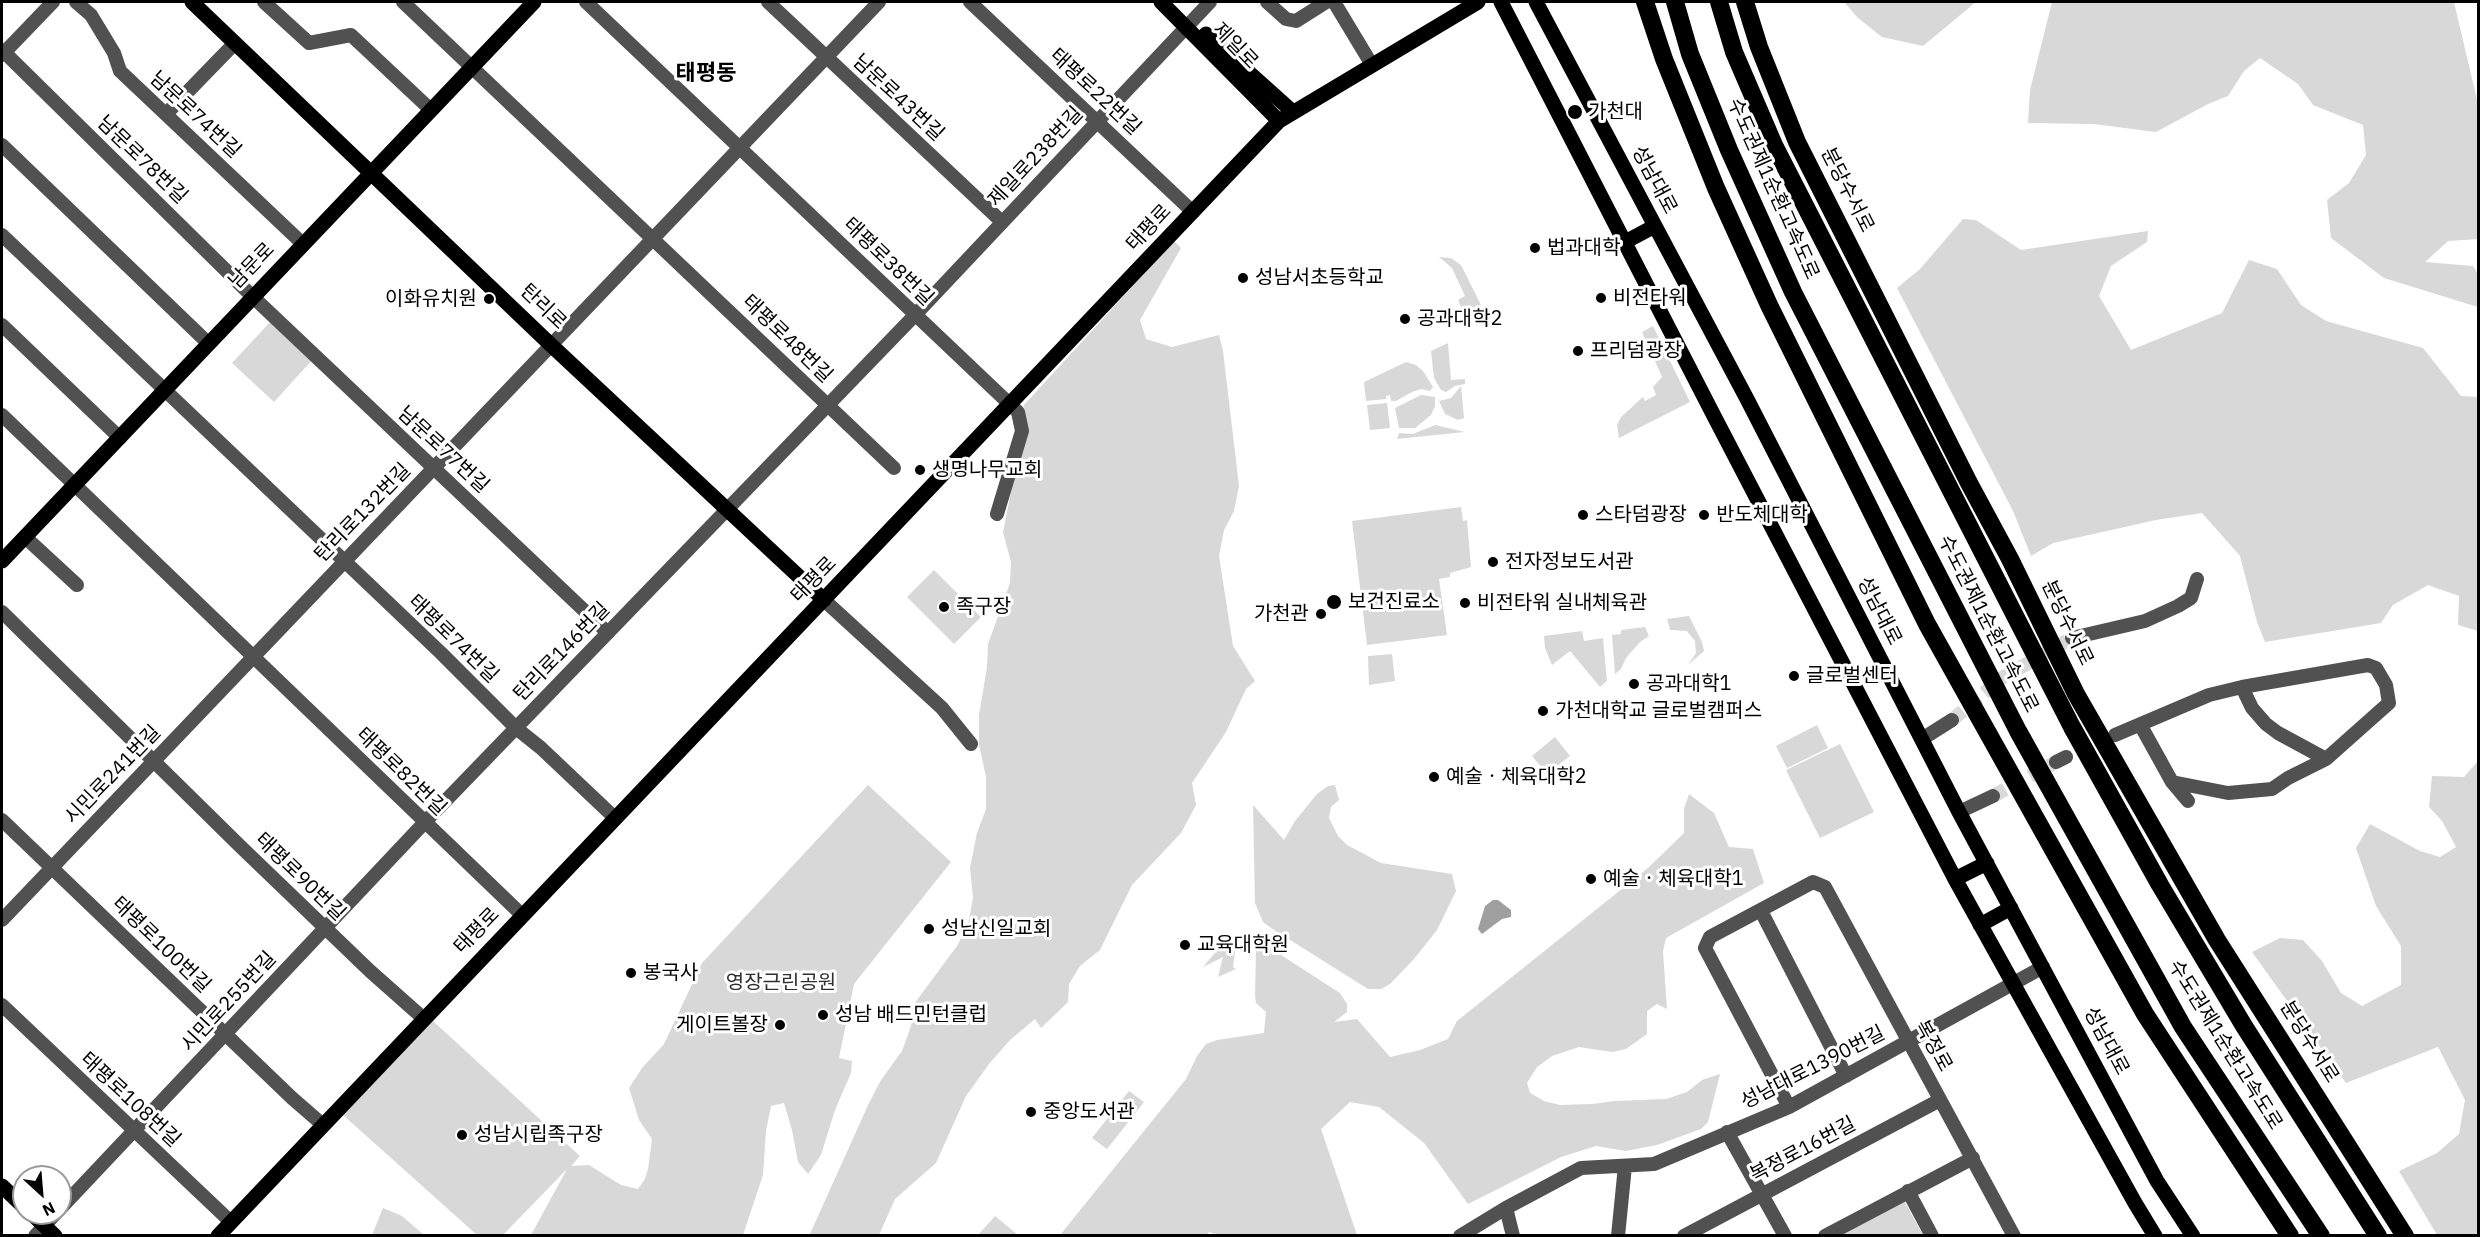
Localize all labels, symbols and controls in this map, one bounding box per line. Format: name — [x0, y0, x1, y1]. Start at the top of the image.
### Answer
street label: 제일로 — [1207, 18, 1263, 74]
street label: 태평로22번길 — [1044, 44, 1146, 140]
street label: 남문로43번길 — [847, 50, 949, 146]
district label: 태평동 — [676, 61, 736, 87]
street label: 남문로74번길 — [144, 67, 246, 163]
street label: 수도권제1순환고속도로 — [1722, 95, 1824, 283]
place label: 가천대 — [1588, 100, 1643, 124]
street label: 제일로238번길 — [984, 102, 1088, 212]
marker: 가천대 — [1566, 103, 1584, 121]
street label: 남문로78번길 — [92, 111, 192, 209]
street label: 성남대로 — [1626, 142, 1682, 218]
street label: 분당수서로 — [1815, 144, 1879, 236]
street label: 태평로 — [1121, 200, 1177, 256]
street label: 태평로38번길 — [838, 213, 938, 311]
place label: 법과대학 — [1547, 236, 1621, 260]
street label: 남문로 — [224, 238, 280, 294]
marker: 법과대학 — [1528, 241, 1542, 255]
place label: 성남서초등학교 — [1255, 266, 1384, 290]
marker: 성남서초등학교 — [1236, 271, 1250, 285]
street label: 탄리로 — [515, 279, 571, 335]
place label: 비전타워 — [1613, 286, 1687, 310]
place label: 이화유치원 — [385, 287, 477, 311]
street label: 태평로48번길 — [737, 290, 837, 388]
marker: 비전타워 — [1594, 291, 1608, 305]
marker: 이화유치원 — [482, 292, 496, 306]
place label: 공과대학2 — [1417, 307, 1503, 331]
marker: 공과대학2 — [1398, 312, 1412, 326]
place label: 프리덤광장 — [1590, 339, 1682, 363]
marker: 프리덤광장 — [1571, 344, 1585, 358]
street label: 남문로77번길 — [392, 402, 494, 498]
place label: 생명나무교회 — [932, 458, 1042, 482]
street label: 탄리로132번길 — [310, 459, 416, 567]
marker: 생명나무교회 — [913, 463, 927, 477]
place label: 스타덤광장 — [1595, 503, 1687, 527]
place label: 반도체대학 — [1716, 503, 1808, 527]
marker: 스타덤광장 — [1576, 508, 1590, 522]
marker: 반도체대학 — [1697, 508, 1711, 522]
street label: 수도권제1순환고속도로 — [1933, 531, 2043, 717]
place label: 전자정보도서관 — [1505, 550, 1634, 574]
street label: 태평로 — [786, 552, 842, 608]
marker: 전자정보도서관 — [1486, 555, 1500, 569]
street label: 성남대로 — [1852, 573, 1906, 649]
street label: 분당수서로 — [2036, 576, 2098, 670]
street label: 태평로74번길 — [403, 590, 503, 688]
place label: 보건진료소 — [1348, 590, 1440, 614]
place label: 비전타워 실내체육관 — [1477, 591, 1647, 615]
marker: 보건진료소 — [1325, 593, 1343, 611]
place label: 족구장 — [956, 595, 1011, 619]
marker: 비전타워 실내체육관 — [1458, 596, 1472, 610]
street label: 탄리로146번길 — [509, 598, 615, 706]
marker: 족구장 — [937, 600, 951, 614]
place label: 가천관 — [1254, 602, 1309, 626]
marker: 가천관 — [1314, 607, 1328, 621]
place label: 글로벌센터 — [1806, 664, 1898, 688]
marker: 글로벌센터 — [1787, 669, 1801, 683]
place label: 공과대학1 — [1646, 672, 1732, 696]
marker: 공과대학1 — [1627, 677, 1641, 691]
place label: 가천대학교 글로벌캠퍼스 — [1555, 699, 1762, 723]
marker: 가천대학교 글로벌캠퍼스 — [1536, 704, 1550, 718]
street label: 시민로241번길 — [60, 721, 166, 829]
street label: 태평로82번길 — [351, 723, 451, 821]
place label: 예술ㆍ체육대학2 — [1446, 765, 1587, 789]
marker: 예술ㆍ체육대학2 — [1427, 770, 1441, 784]
street label: 태평로90번길 — [250, 828, 350, 926]
place label: 예술ㆍ체육대학1 — [1603, 867, 1744, 891]
marker: 예술ㆍ체육대학1 — [1584, 872, 1598, 886]
street label: 태평로100번길 — [107, 892, 215, 998]
street label: 태평로 — [449, 903, 505, 959]
place label: 성남신일교회 — [941, 917, 1051, 941]
marker: 성남신일교회 — [922, 922, 936, 936]
place label: 교육대학원 — [1197, 933, 1289, 957]
marker: 교육대학원 — [1178, 938, 1192, 952]
street label: 시민로255번길 — [177, 947, 281, 1057]
street label: 수도권제1순환고속도로 — [2163, 956, 2287, 1134]
place label: 봉국사 — [643, 961, 698, 985]
marker: 봉국사 — [624, 966, 638, 980]
park label: 영장근린공원 — [726, 971, 836, 995]
street label: 분당수서로 — [2274, 997, 2344, 1087]
place label: 성남 배드민턴클럽 — [835, 1003, 987, 1027]
street label: 성남대로 — [2078, 1003, 2134, 1079]
marker: 성남 배드민턴클럽 — [816, 1008, 830, 1022]
place label: 게이트볼장 — [676, 1013, 768, 1037]
street label: 복정로 — [1909, 1016, 1957, 1076]
marker: 게이트볼장 — [773, 1018, 787, 1032]
street label: 성남대로1390번길 — [1737, 1021, 1889, 1115]
street label: 태평로108번길 — [75, 1048, 185, 1152]
place label: 중앙도서관 — [1043, 1100, 1135, 1124]
marker: 중앙도서관 — [1024, 1105, 1038, 1119]
street label: 복정로16번길 — [1746, 1112, 1860, 1188]
place label: 성남시립족구장 — [474, 1123, 603, 1147]
marker: 성남시립족구장 — [455, 1128, 469, 1142]
north arrow — [12, 1165, 72, 1225]
text: N — [39, 1198, 59, 1221]

